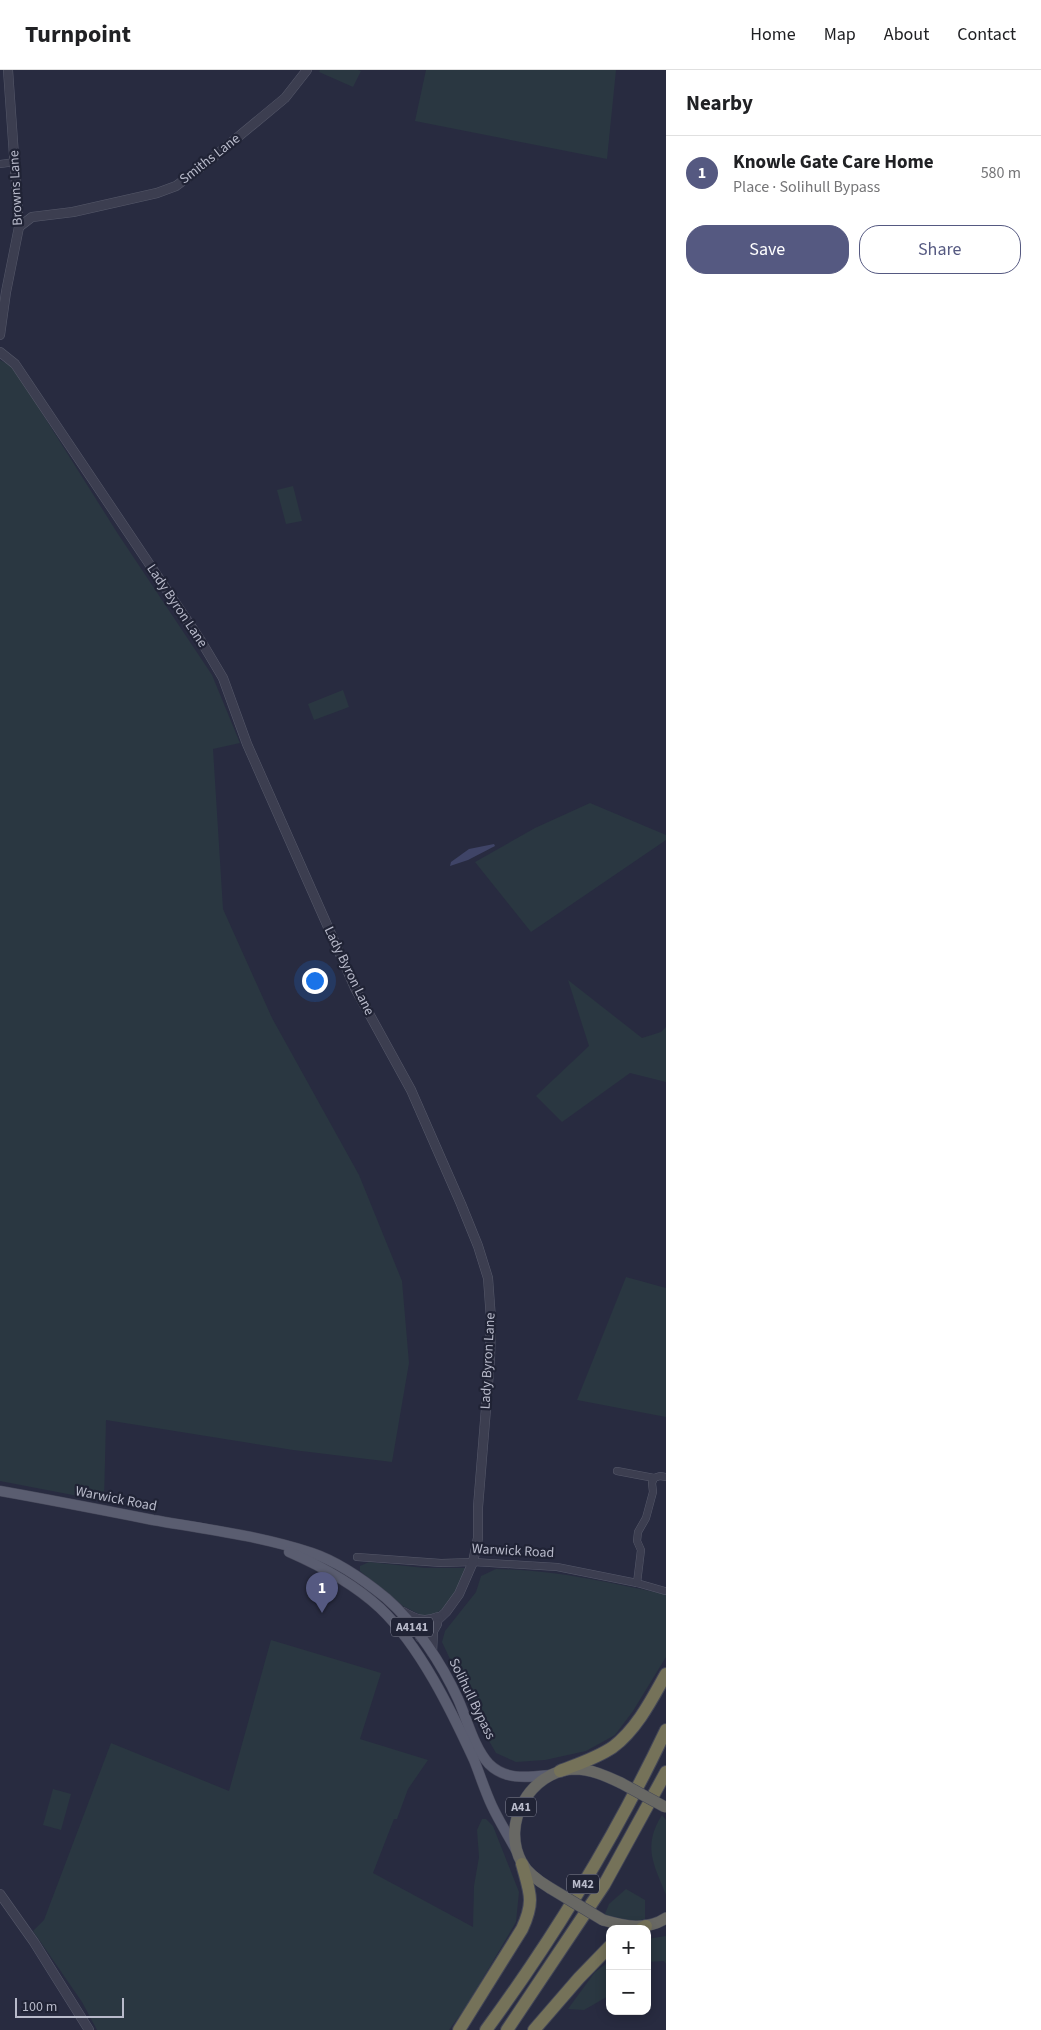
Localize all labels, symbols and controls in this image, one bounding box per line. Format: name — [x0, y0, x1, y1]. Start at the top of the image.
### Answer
text: Turnpoint — [25, 17, 131, 52]
text: Home — [750, 22, 796, 47]
text: Map — [824, 22, 856, 47]
text: About — [884, 22, 929, 47]
text: Contact — [957, 22, 1016, 47]
text: Nearby — [686, 88, 753, 118]
street label: Smiths Lane — [175, 129, 245, 189]
text: Knowle Gate Care Home — [733, 149, 934, 176]
street label: Browns Lane — [4, 150, 28, 226]
text: 1 — [698, 162, 706, 184]
text: 580 m — [981, 162, 1021, 184]
text: Place · Solihull Bypass — [733, 176, 880, 198]
button: Save — [686, 225, 849, 274]
button: Share — [859, 225, 1021, 274]
street label: Lady Byron Lane — [142, 560, 212, 652]
street label: Lady Byron Lane — [319, 923, 379, 1019]
your location — [302, 968, 328, 994]
street label: Lady Byron Lane — [475, 1312, 501, 1410]
street label: Warwick Road — [74, 1481, 158, 1517]
street label: Warwick Road — [471, 1539, 555, 1563]
pin: 1 — [306, 1572, 338, 1613]
road number: A4141 — [391, 1618, 433, 1636]
street label: Solihull Bypass — [444, 1655, 500, 1743]
road number: A41 — [506, 1798, 536, 1816]
road number: M42 — [567, 1875, 599, 1894]
map controls — [606, 1925, 651, 2015]
button: + — [606, 1925, 651, 1970]
button: − — [606, 1970, 651, 2015]
scale bar — [15, 1995, 124, 2018]
text: 100 m — [22, 1997, 57, 2017]

